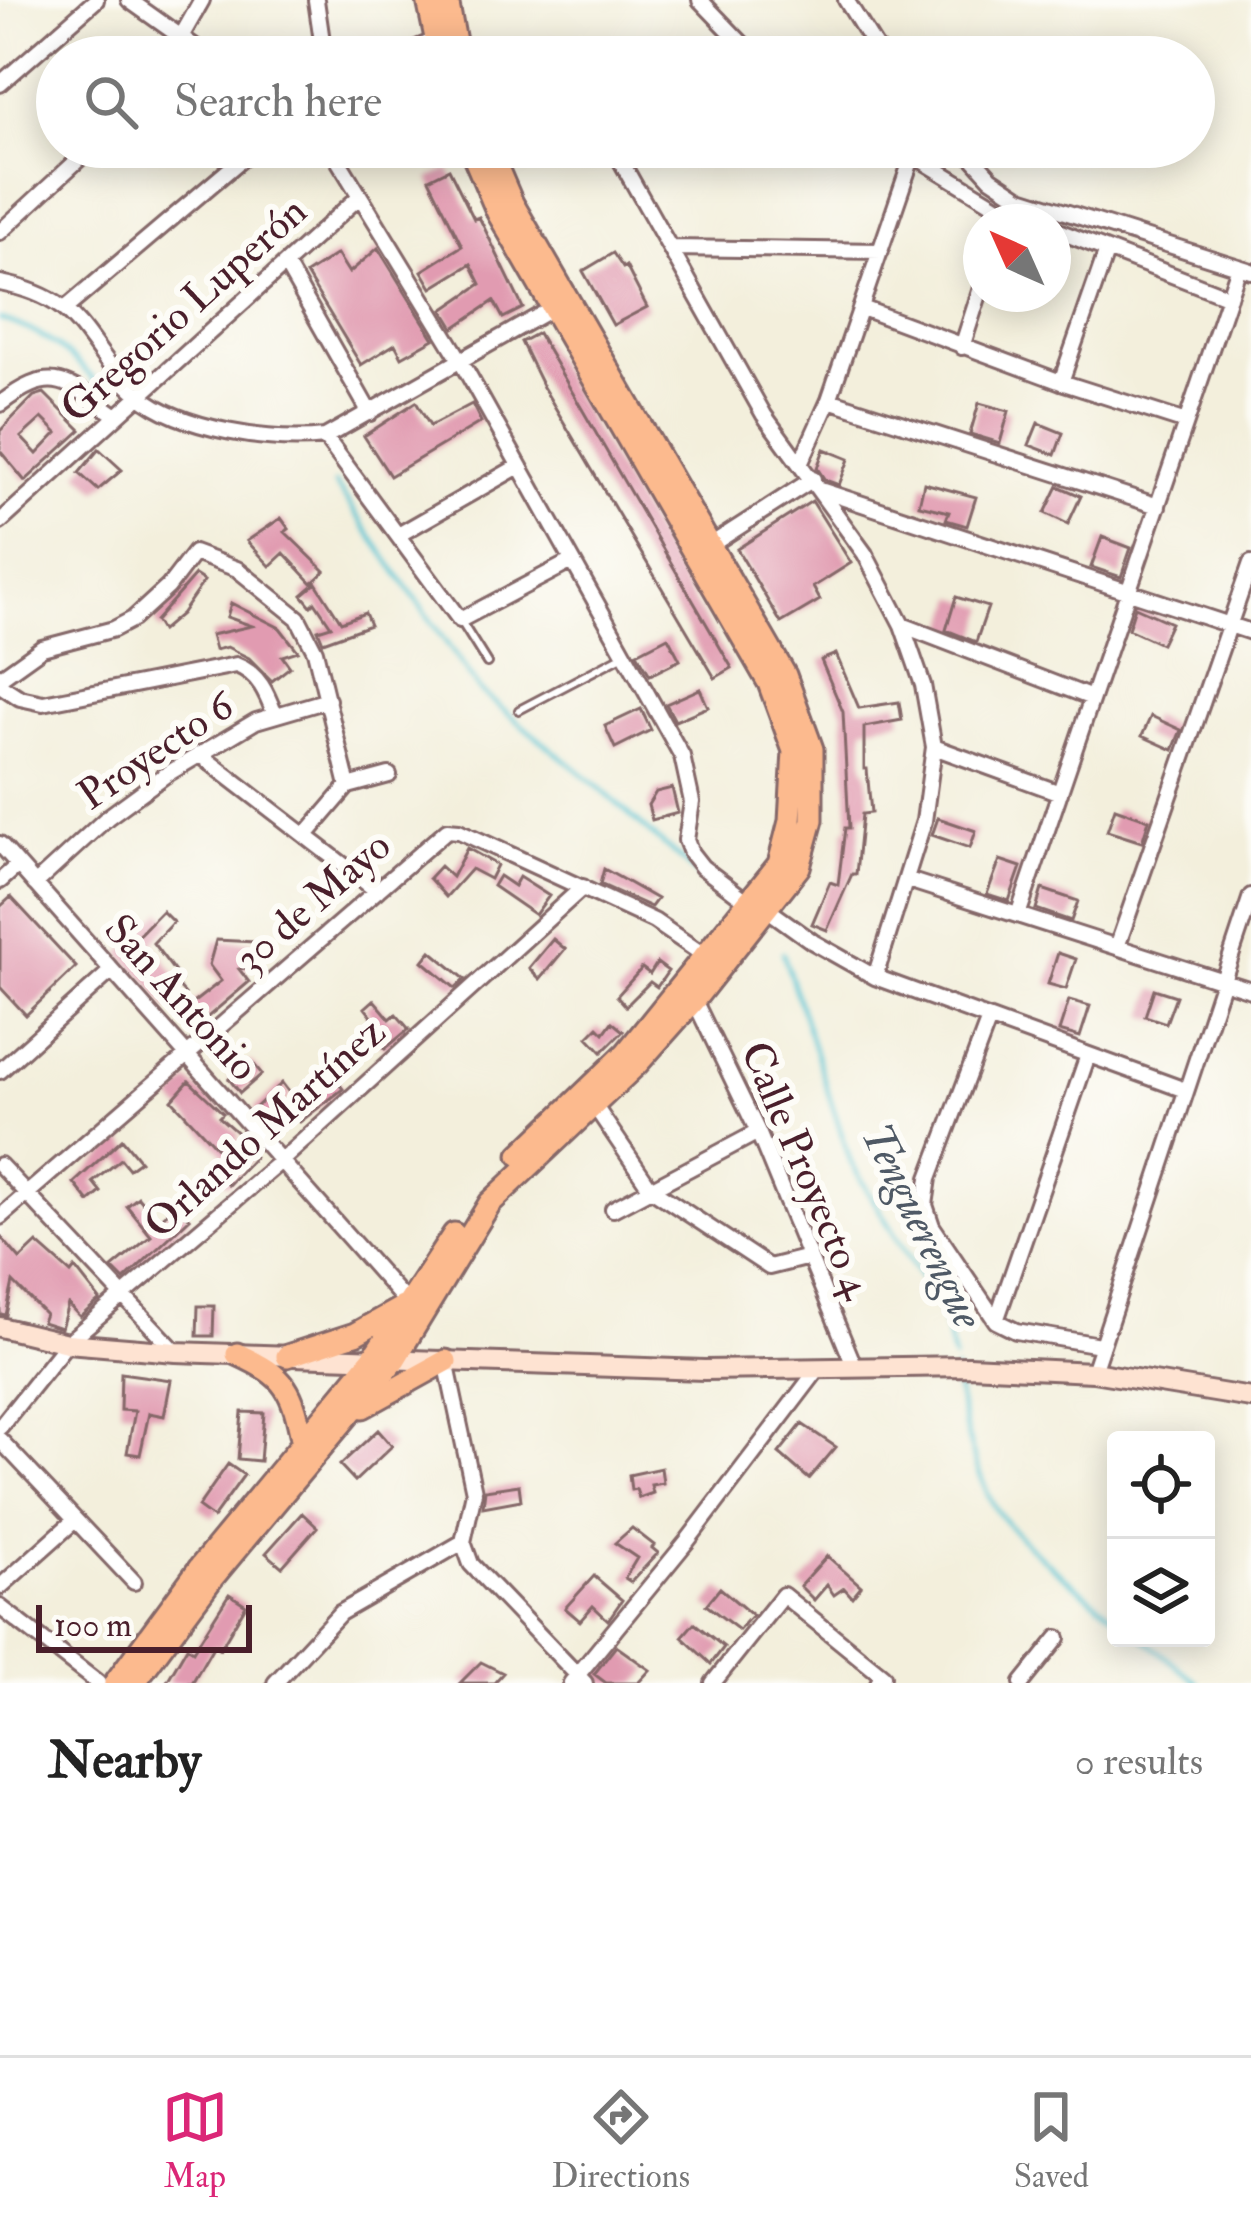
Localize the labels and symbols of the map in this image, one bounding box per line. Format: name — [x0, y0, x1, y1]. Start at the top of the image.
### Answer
street label: Gregorio Luperón — [50, 186, 318, 434]
north arrow — [963, 204, 1071, 312]
street label: Proyecto 6 — [68, 679, 245, 822]
street label: 30 de Mayo — [225, 820, 401, 984]
street label: San Antonio — [93, 904, 269, 1092]
street label: Orlando Martínez — [134, 1006, 396, 1250]
street label: Calle Proyecto 4 — [729, 1034, 884, 1308]
water label: Tenguerengue — [848, 1114, 996, 1339]
scale bar — [36, 1599, 252, 1652]

